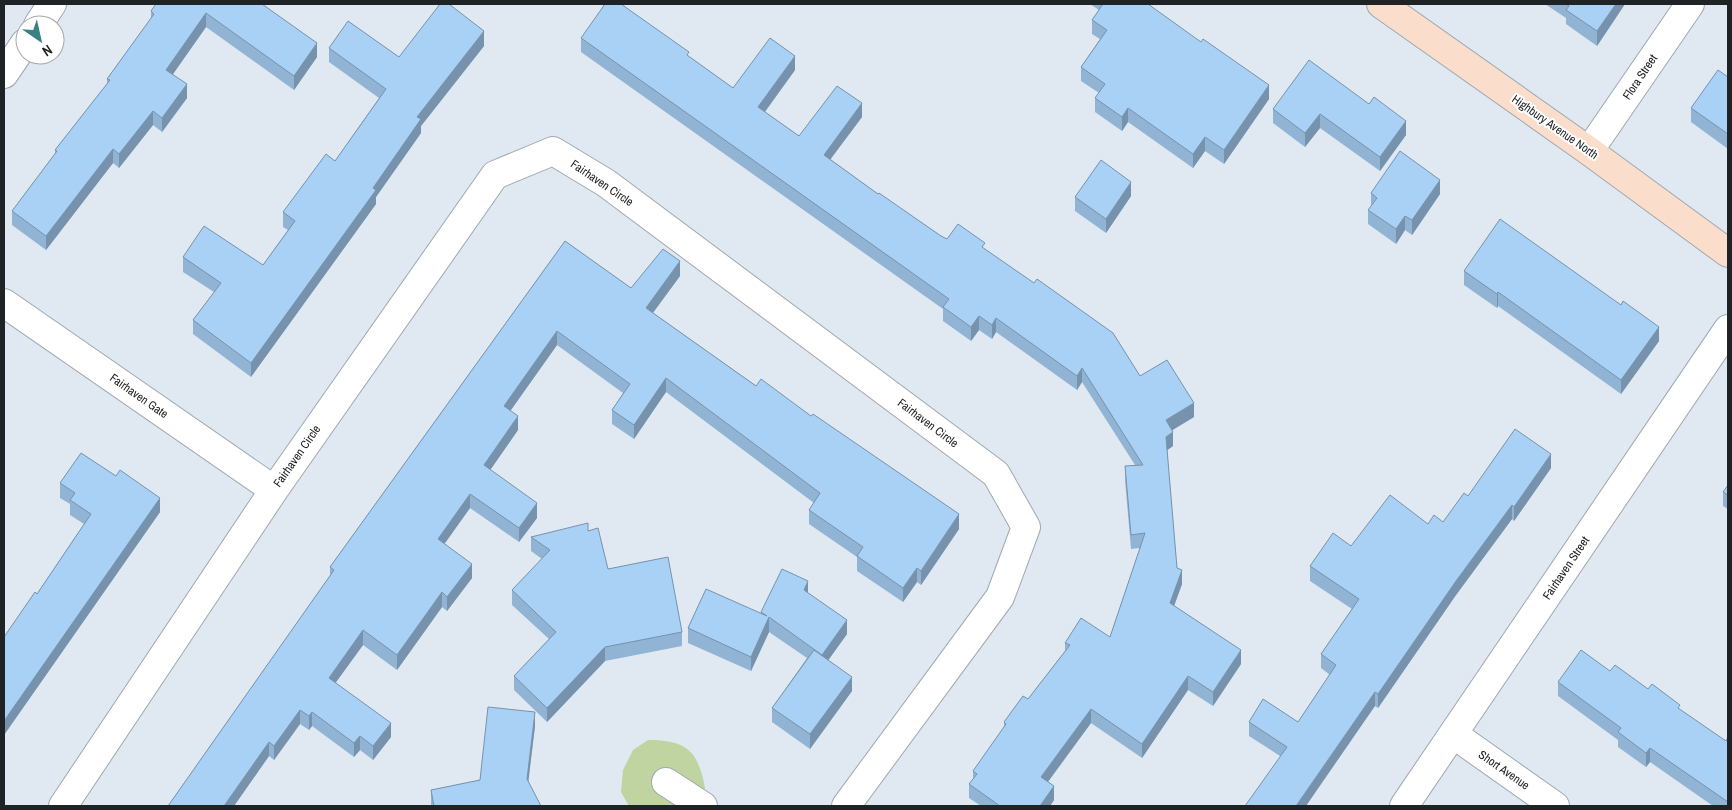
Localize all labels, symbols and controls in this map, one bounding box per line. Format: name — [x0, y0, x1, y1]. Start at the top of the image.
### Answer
north arrow — [15, 15, 65, 65]
text: N — [39, 41, 56, 61]
street label: Flora Street — [1619, 51, 1661, 103]
street label: Highbury Avenue North — [1509, 91, 1601, 163]
street label: Fairhaven Circle — [568, 156, 636, 210]
street label: Fairhaven Gate — [107, 370, 171, 422]
street label: Fairhaven Circle — [894, 395, 962, 451]
street label: Fairhaven Circle — [270, 422, 324, 490]
street label: Fairhaven Street — [1539, 533, 1593, 603]
street label: Short Avenue — [1475, 747, 1533, 793]

